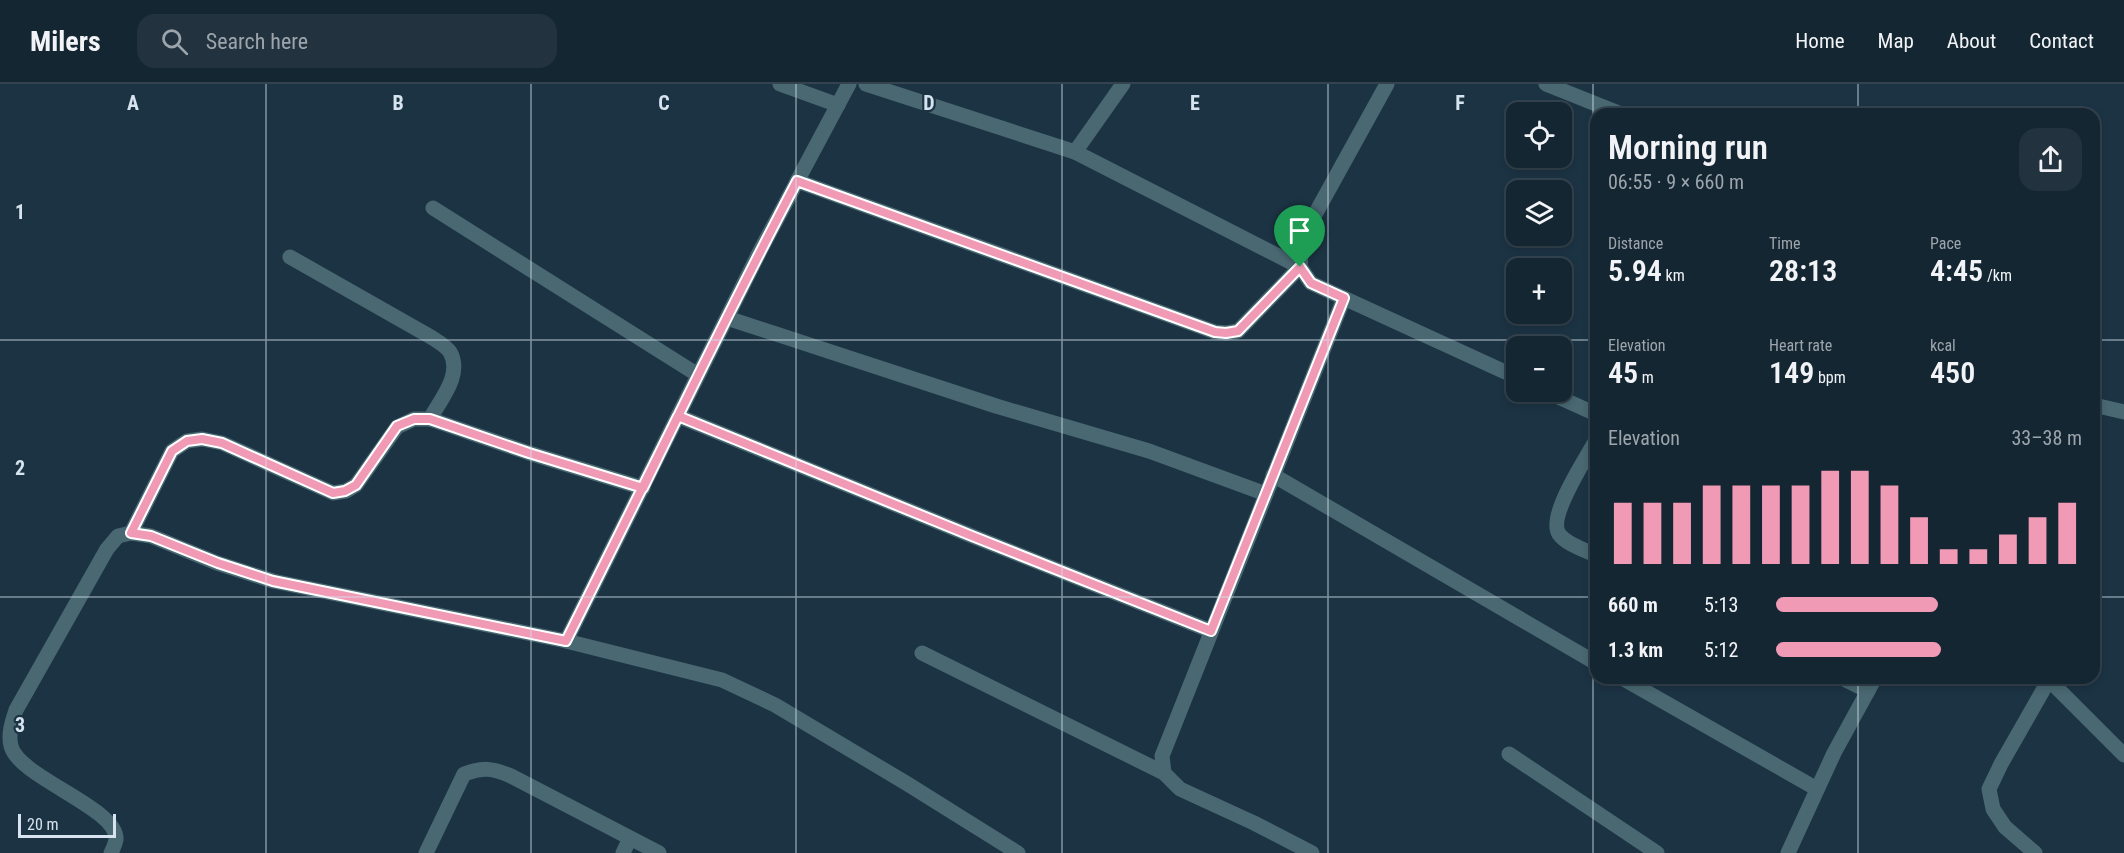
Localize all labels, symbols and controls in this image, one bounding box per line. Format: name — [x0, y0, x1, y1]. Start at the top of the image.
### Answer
search box — [137, 14, 557, 68]
text: Milers — [30, 25, 101, 58]
icon: search — [158, 25, 191, 58]
text: Search here — [206, 29, 308, 54]
text: Home — [1795, 29, 1845, 53]
text: Map — [1878, 29, 1914, 53]
text: About — [1947, 29, 1996, 53]
text: Contact — [2029, 29, 2094, 53]
text: A — [127, 91, 139, 115]
text: B — [392, 91, 404, 115]
text: C — [658, 91, 670, 115]
text: D — [923, 91, 935, 115]
text: E — [1190, 91, 1200, 115]
text: F — [1455, 91, 1465, 115]
map controls — [1506, 102, 1572, 402]
button: locate — [1506, 102, 1572, 168]
text: Morning run — [1608, 128, 1768, 167]
button: share — [2019, 128, 2082, 191]
text: 06:55 · 9 × 660 m — [1608, 170, 1744, 194]
button: layers — [1506, 180, 1572, 246]
text: 1 — [15, 200, 25, 224]
pin — [1274, 205, 1325, 267]
icon: arrive — [1283, 214, 1316, 247]
text: Distance — [1608, 234, 1663, 253]
text: Time — [1769, 234, 1801, 253]
text: Pace — [1930, 234, 1961, 253]
text: 5.94 — [1608, 253, 1662, 288]
text: 28:13 — [1769, 253, 1837, 288]
text: 4:45 — [1930, 253, 1983, 288]
button: + — [1506, 258, 1572, 324]
text: km — [1662, 266, 1685, 285]
text: /km — [1983, 266, 2012, 285]
button: − — [1506, 336, 1572, 402]
text: Elevation — [1608, 336, 1666, 355]
text: Heart rate — [1769, 336, 1832, 355]
text: kcal — [1930, 336, 1956, 355]
text: 45 — [1608, 355, 1638, 390]
text: 149 — [1769, 355, 1814, 390]
text: 450 — [1930, 355, 1975, 390]
text: m — [1638, 368, 1654, 387]
text: bpm — [1814, 368, 1846, 387]
text: Elevation — [1608, 426, 1680, 450]
text: 33–38 m — [2011, 426, 2082, 450]
text: 2 — [15, 456, 25, 480]
text: 660 m — [1608, 593, 1658, 617]
text: 5:13 — [1704, 593, 1738, 617]
text: 1.3 km — [1608, 638, 1663, 662]
text: 5:12 — [1704, 638, 1738, 662]
text: 3 — [15, 713, 25, 737]
scale bar — [18, 811, 116, 838]
text: 20 m — [27, 815, 59, 834]

